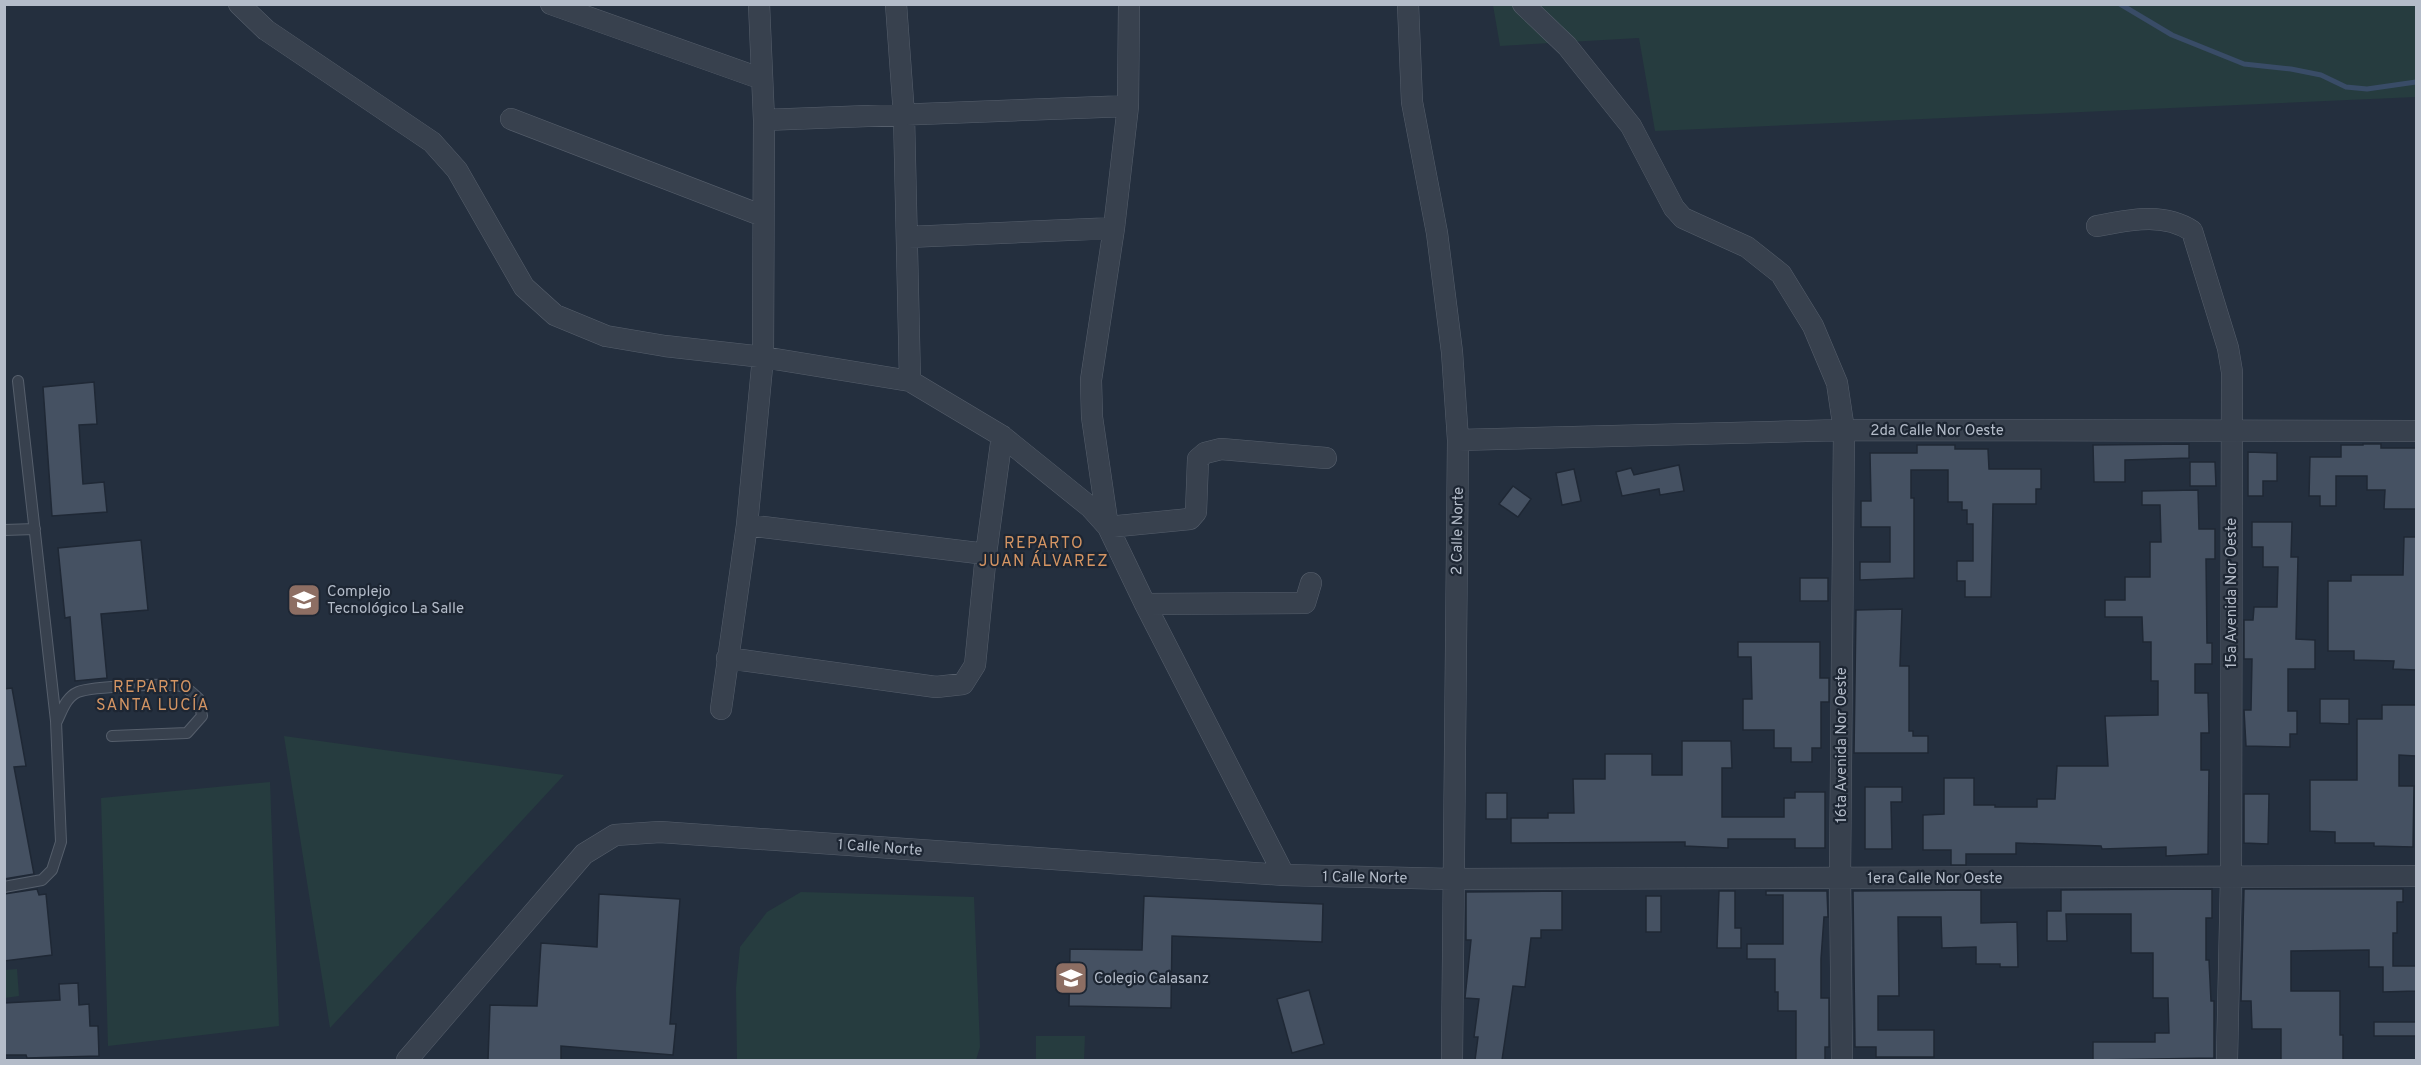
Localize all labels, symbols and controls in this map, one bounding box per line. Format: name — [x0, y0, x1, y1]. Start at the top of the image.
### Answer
street label: 2da Calle Nor Oeste — [1870, 422, 2004, 441]
street label: 2 Calle Norte — [1448, 487, 1469, 575]
street label: 15a Avenida Nor Oeste — [2223, 518, 2242, 668]
district label: REPARTO JUAN ÁLVAREZ — [979, 534, 1109, 572]
school or university icon: Complejo Tecnológico La Salle — [286, 582, 322, 618]
place label: Complejo Tecnológico La Salle — [327, 583, 464, 619]
street label: 16ta Avenida Nor Oeste — [1833, 667, 1852, 823]
district label: REPARTO SANTA LUCÍA — [96, 678, 210, 716]
street label: 1 Calle Norte — [837, 836, 923, 861]
street label: 1 Calle Norte — [1322, 868, 1408, 889]
street label: 1era Calle Nor Oeste — [1867, 870, 2003, 889]
school or university icon: Colegio Calasanz — [1053, 960, 1089, 996]
place label: Colegio Calasanz — [1094, 970, 1209, 989]

